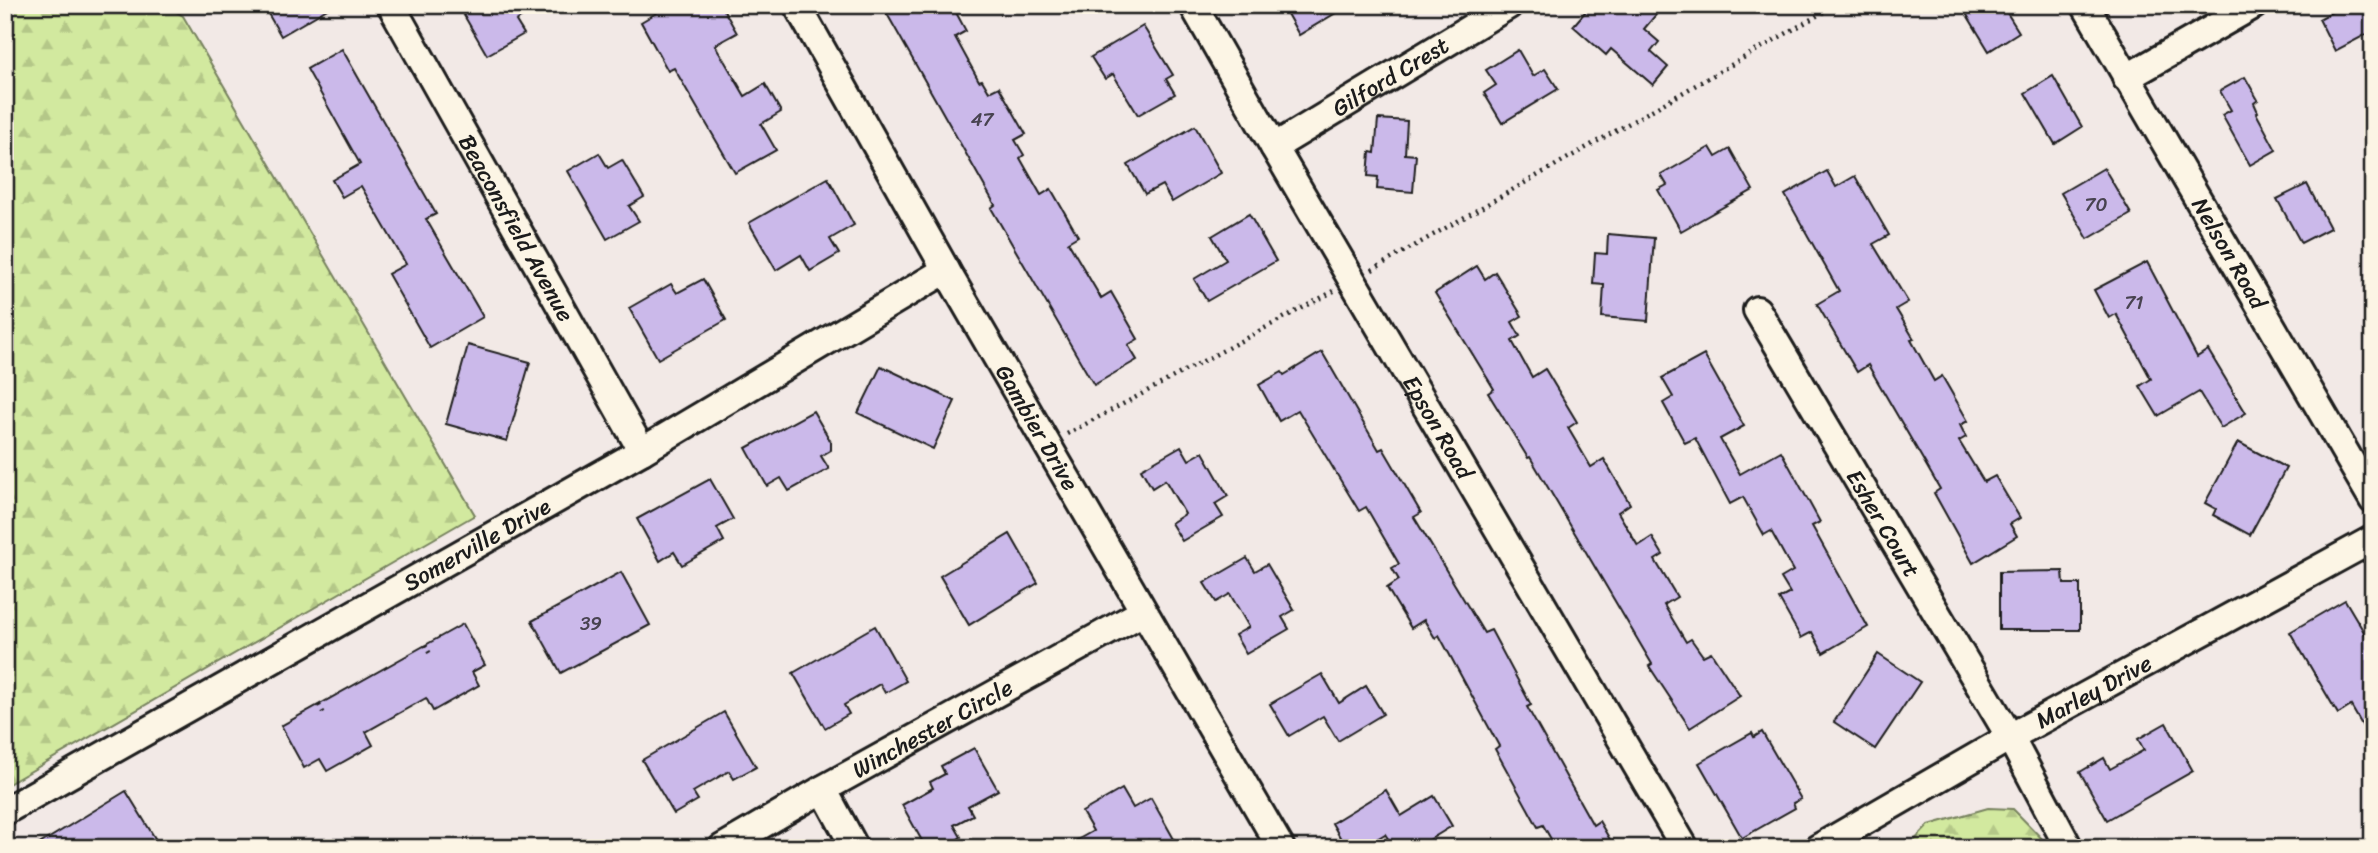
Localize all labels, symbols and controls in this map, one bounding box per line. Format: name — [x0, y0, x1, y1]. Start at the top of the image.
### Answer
street label: Gilford Crest — [1324, 25, 1457, 128]
house number: 47 — [971, 103, 995, 136]
street label: Beaconsfield Avenue — [447, 126, 586, 330]
house number: 70 — [2085, 188, 2107, 221]
street label: Nelson Road — [2180, 189, 2279, 319]
house number: 71 — [2124, 286, 2144, 319]
street label: Gambier Drive — [984, 356, 1090, 499]
street label: Epson Road — [1391, 367, 1486, 489]
street label: Esher Court — [1835, 461, 1932, 586]
street label: Somerville Drive — [395, 486, 559, 603]
house number: 39 — [580, 607, 602, 640]
street label: Marley Drive — [2028, 643, 2160, 740]
street label: Winchester Circle — [844, 667, 1021, 790]

